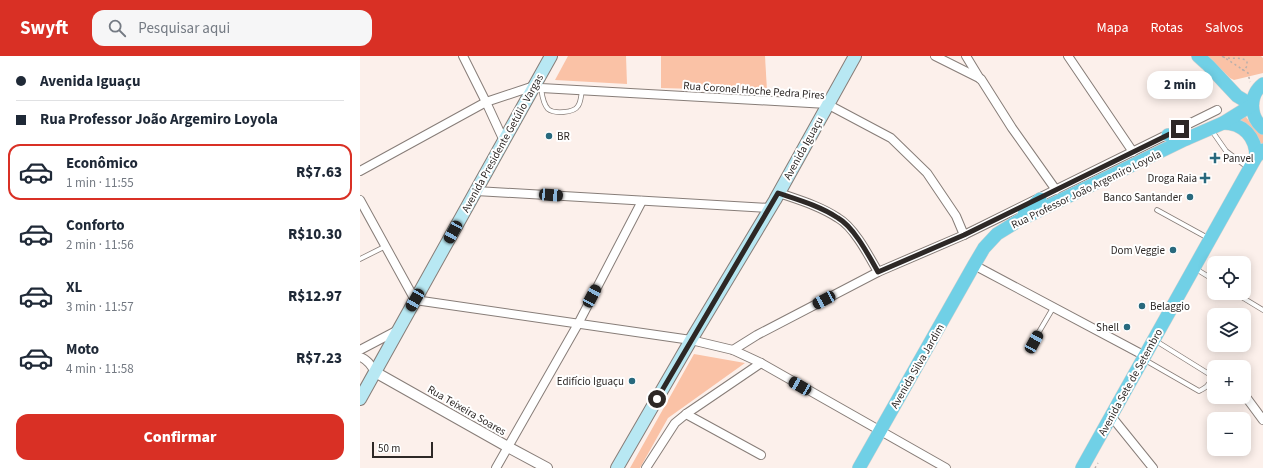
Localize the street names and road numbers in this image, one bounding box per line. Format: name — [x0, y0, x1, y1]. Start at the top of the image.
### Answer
street label: Avenida Presidente Getúlio Vargas — [458, 71, 547, 215]
street label: Rua Coronel Hoche Pedra Pires — [683, 78, 826, 103]
street label: Avenida Iguaçu — [780, 114, 827, 182]
street label: Rua Professor João Argemiro Loyola — [1009, 147, 1164, 232]
street label: Avenida Silva Jardim — [887, 321, 948, 411]
street label: Avenida Sete de Setembro — [1095, 326, 1166, 439]
street label: Rua Teixeira Soares — [425, 382, 509, 439]

